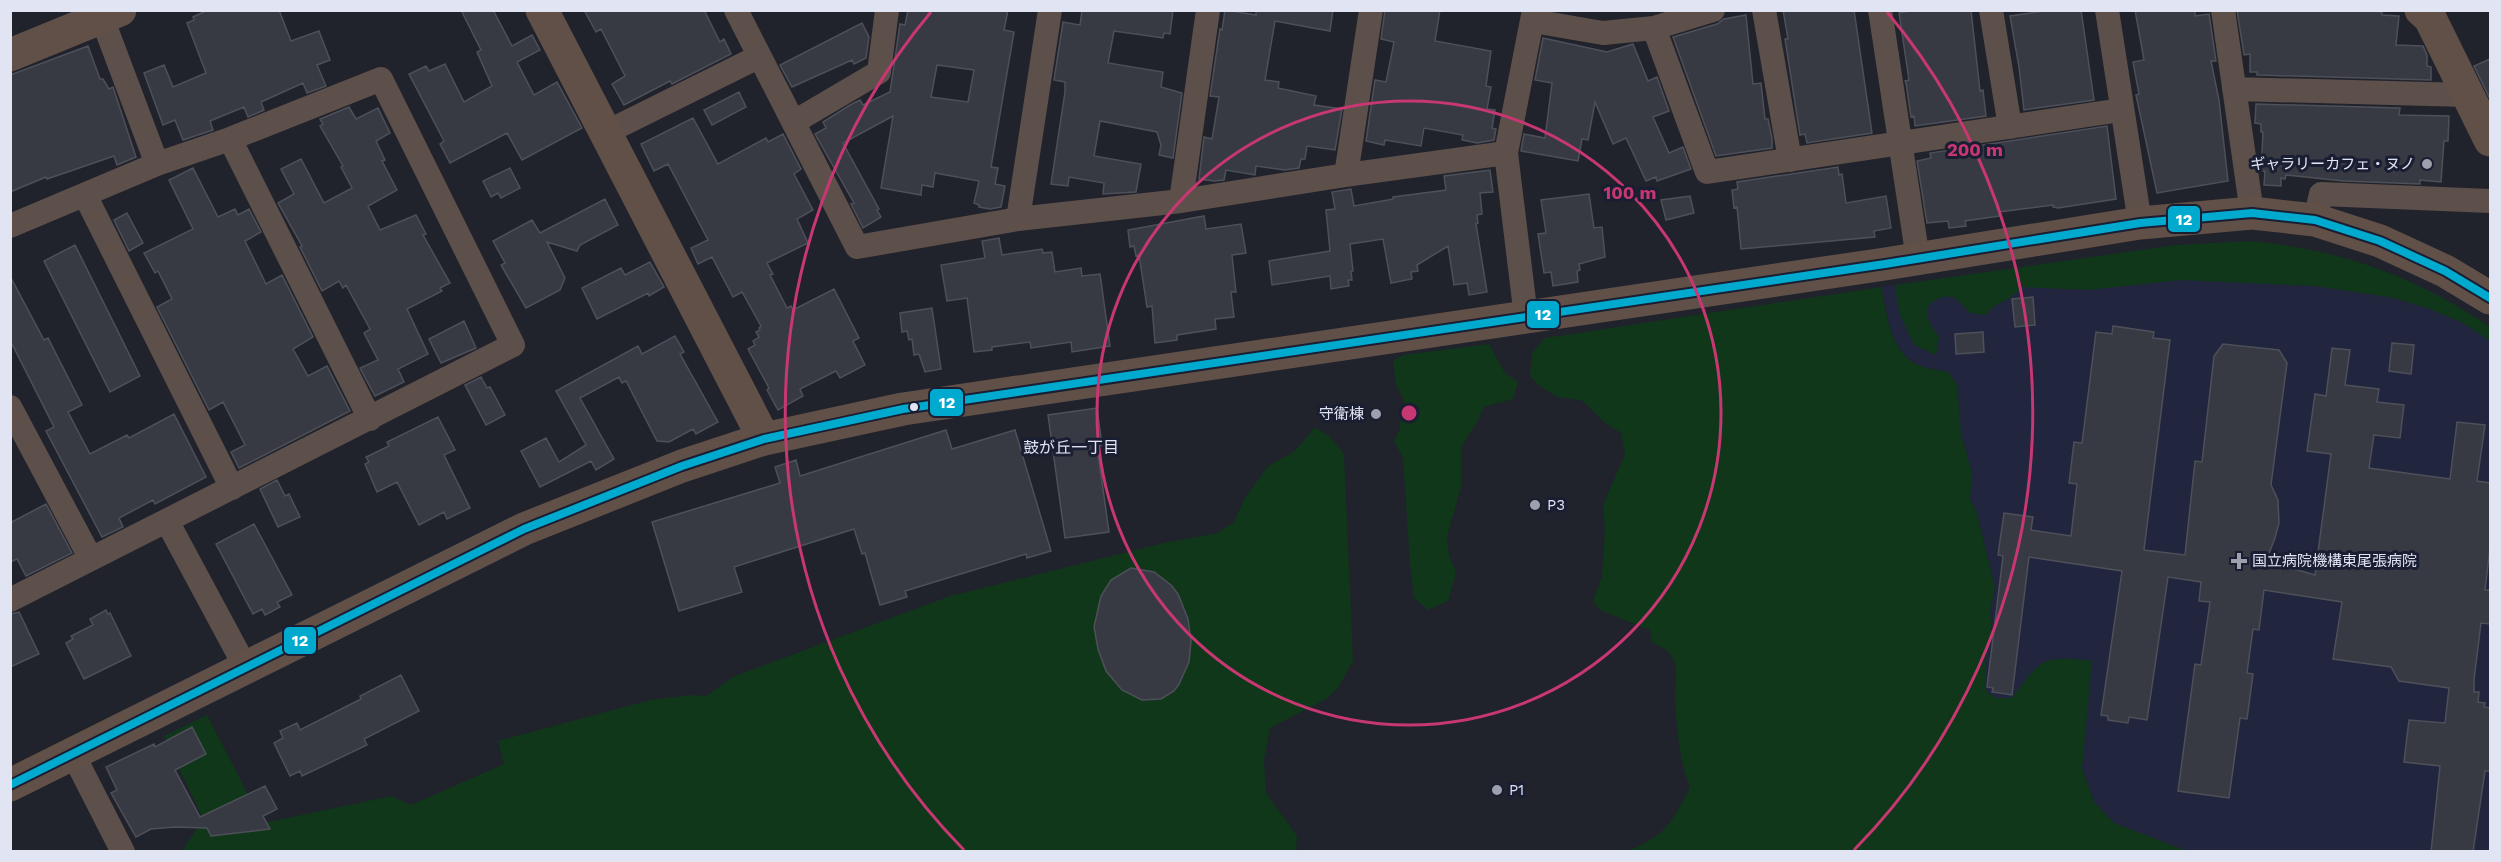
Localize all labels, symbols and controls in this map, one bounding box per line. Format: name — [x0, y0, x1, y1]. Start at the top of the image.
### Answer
text: 200 m — [1947, 139, 2003, 160]
place label: ギャラリーカフェ・ヌノ — [2250, 155, 2415, 173]
marker: ギャラリーカフェ・ヌノ — [2420, 157, 2434, 171]
text: 100 m — [1603, 182, 1657, 203]
line badge: 12 — [2167, 205, 2201, 233]
text: 12 — [2176, 210, 2192, 229]
line badge: 12 — [1526, 300, 1560, 329]
text: 12 — [1535, 305, 1551, 324]
line badge: 12 — [929, 388, 964, 417]
text: 12 — [939, 393, 955, 412]
unlabelled marker — [908, 401, 920, 413]
centre of rings — [1399, 403, 1419, 423]
place label: 守衛棟 — [1319, 405, 1364, 423]
marker: 守衛棟 — [1369, 407, 1383, 421]
district label: 鼓が丘一丁目 — [1023, 438, 1119, 457]
place label: P3 — [1547, 496, 1565, 514]
marker: P3 — [1528, 498, 1542, 512]
marker: 国立病院機構東尾張病院 — [2230, 552, 2248, 570]
place label: 国立病院機構東尾張病院 — [2252, 552, 2417, 570]
line badge: 12 — [283, 626, 317, 655]
text: 12 — [292, 631, 308, 650]
place label: P1 — [1509, 781, 1524, 799]
marker: P1 — [1490, 783, 1504, 797]

